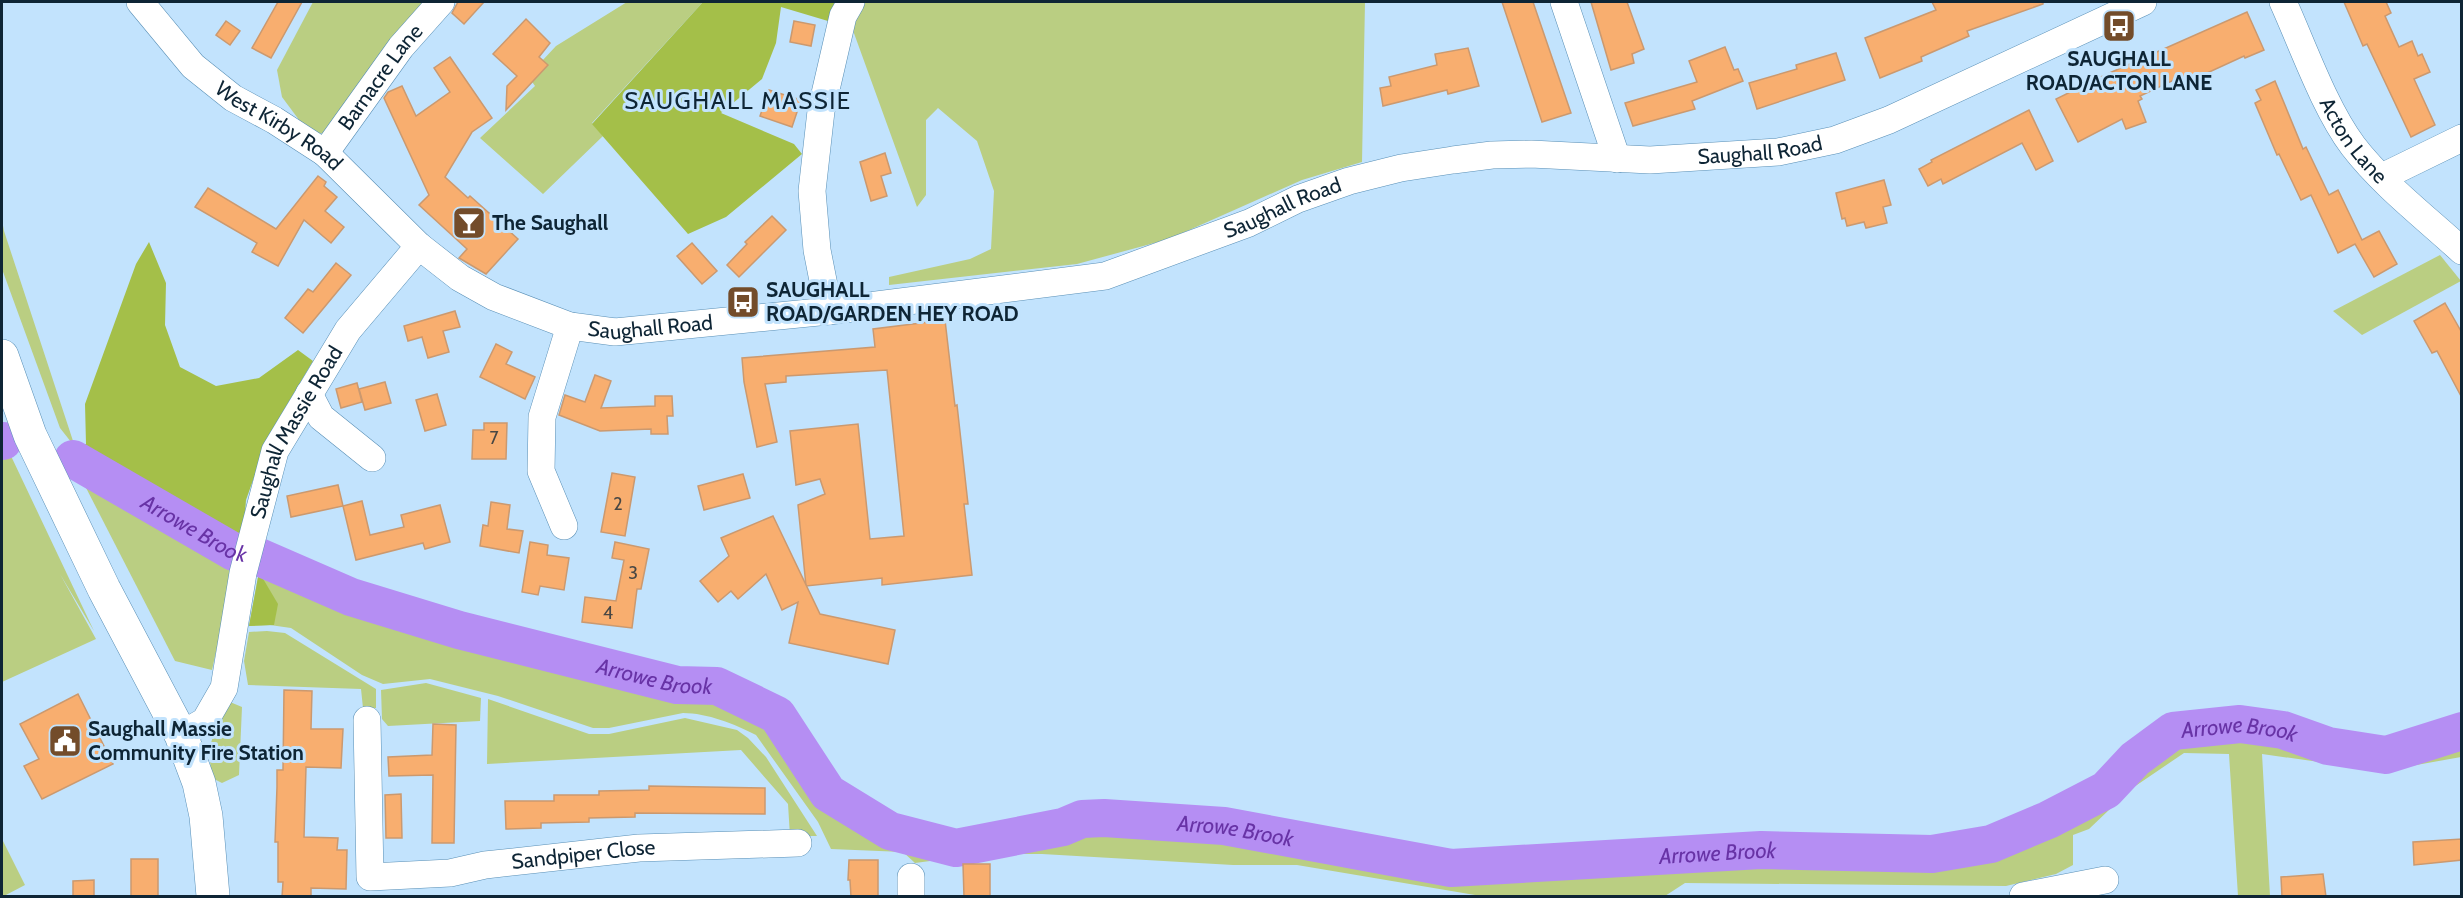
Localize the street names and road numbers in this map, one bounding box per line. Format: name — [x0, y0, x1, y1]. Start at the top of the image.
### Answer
street label: Barnacre Lane — [333, 18, 428, 135]
street label: West Kirby Road — [210, 76, 348, 175]
street label: Acton Lane — [2315, 93, 2393, 189]
street label: Saughall Road — [1697, 130, 1824, 169]
street label: Saughall Road — [1220, 172, 1344, 243]
street label: Saughall Road — [586, 309, 714, 344]
street label: Saughall Massie Road — [245, 341, 347, 521]
street label: Sandpiper Close — [510, 834, 656, 874]

